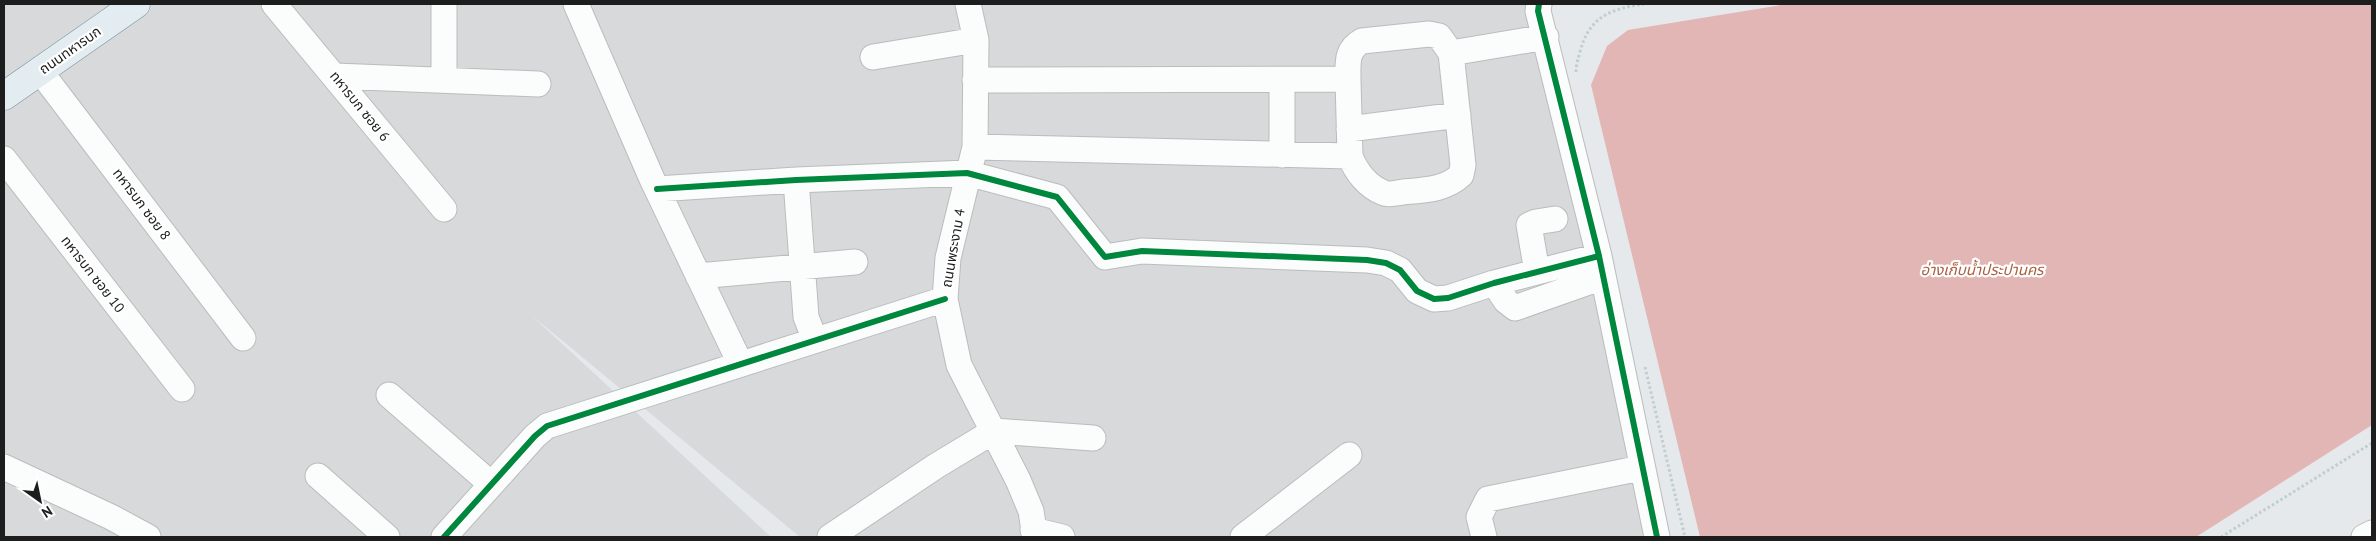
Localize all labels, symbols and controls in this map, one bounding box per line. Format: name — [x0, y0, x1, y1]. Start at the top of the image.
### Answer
street label: ถนนทหารบก — [35, 22, 105, 78]
street label: ทหารบก ซอย 6 — [326, 67, 394, 145]
street label: ทหารบก ซอย 8 — [109, 164, 175, 244]
street label: ถนนพระงาม 4 — [937, 207, 969, 289]
street label: ทหารบก ซอย 10 — [57, 232, 129, 316]
water label: อ่างเก็บน้ำประปานคร — [1921, 259, 2045, 279]
north arrow — [15, 476, 65, 526]
text: N — [38, 502, 56, 522]

